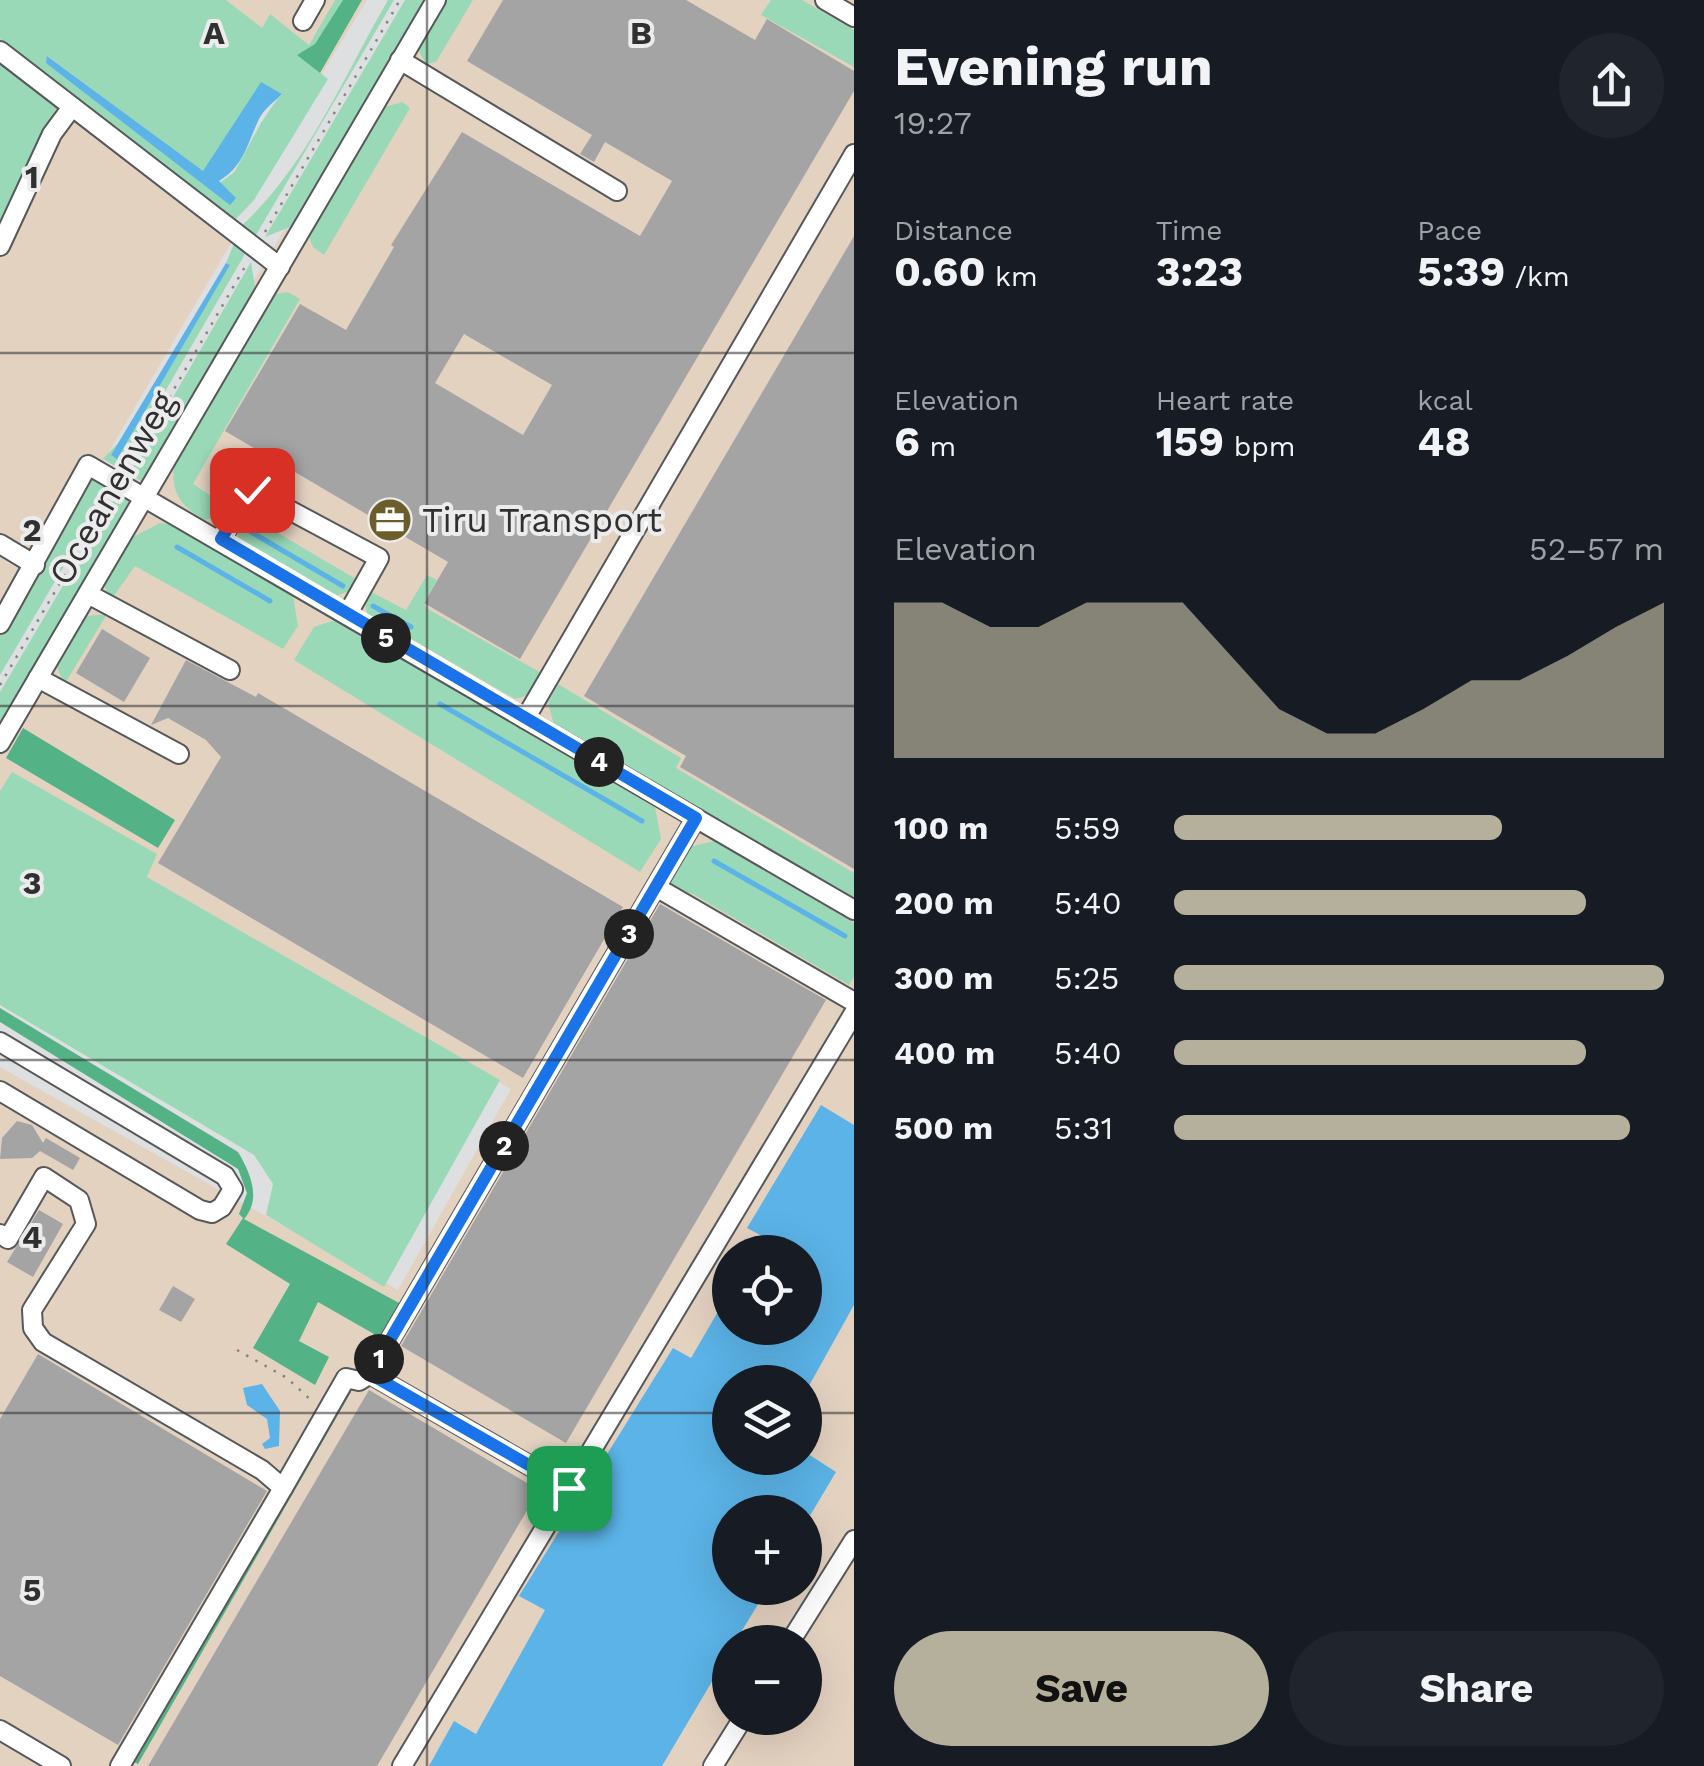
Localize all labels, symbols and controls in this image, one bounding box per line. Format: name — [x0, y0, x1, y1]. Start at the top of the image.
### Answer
text: A — [203, 14, 225, 52]
text: B — [630, 14, 652, 52]
button: share — [1559, 33, 1664, 138]
text: Evening run — [894, 34, 1213, 98]
text: 19:27 — [894, 104, 972, 142]
text: 1 — [25, 158, 39, 196]
text: Distance — [894, 214, 1013, 247]
text: Time — [1156, 214, 1222, 247]
text: Pace — [1417, 214, 1482, 247]
text: 0.60 — [894, 247, 986, 296]
text: 3:23 — [1156, 247, 1243, 296]
text: 5:39 — [1417, 247, 1505, 296]
text: km — [986, 260, 1038, 293]
text: /km — [1505, 260, 1570, 293]
street label: Oceanenweg — [40, 383, 185, 592]
text: Elevation — [894, 384, 1019, 417]
text: Heart rate — [1156, 384, 1294, 417]
text: kcal — [1417, 384, 1473, 417]
text: 6 — [894, 417, 920, 466]
text: 159 — [1156, 417, 1224, 466]
text: 48 — [1417, 417, 1471, 466]
text: m — [920, 430, 956, 463]
text: bpm — [1224, 430, 1295, 463]
pin — [210, 448, 295, 533]
icon: check — [225, 463, 280, 518]
office icon: Tiru Transport — [367, 497, 413, 543]
place label: Tiru Transport — [422, 499, 662, 541]
text: 2 — [22, 511, 42, 549]
text: Elevation — [894, 530, 1037, 568]
text: 52–57 m — [1529, 530, 1664, 568]
pin: 5 — [361, 613, 411, 663]
text: 5 — [378, 621, 394, 654]
pin: 4 — [574, 737, 624, 787]
text: 4 — [590, 745, 608, 778]
text: 100 m — [894, 809, 988, 847]
text: 5:59 — [1054, 809, 1120, 847]
text: 3 — [23, 864, 41, 902]
text: 200 m — [894, 884, 994, 922]
text: 5:40 — [1054, 884, 1122, 922]
pin: 3 — [604, 909, 654, 959]
text: 3 — [621, 917, 637, 950]
text: 300 m — [894, 959, 993, 997]
text: 5:25 — [1054, 959, 1119, 997]
text: 400 m — [894, 1034, 995, 1072]
text: 5:40 — [1054, 1034, 1122, 1072]
text: 500 m — [894, 1109, 993, 1147]
text: 5:31 — [1054, 1109, 1113, 1147]
pin: 2 — [479, 1121, 529, 1171]
text: 2 — [496, 1129, 512, 1162]
text: 4 — [22, 1218, 42, 1256]
map controls — [712, 1235, 822, 1735]
button: locate — [712, 1235, 822, 1345]
pin: 1 — [354, 1334, 404, 1384]
text: 1 — [373, 1342, 385, 1375]
button: layers — [712, 1365, 822, 1475]
pin — [527, 1446, 612, 1531]
icon: arrive — [542, 1461, 597, 1516]
button: + — [712, 1495, 822, 1605]
text: 5 — [23, 1571, 41, 1609]
button: − — [712, 1625, 822, 1735]
button: Save — [894, 1631, 1269, 1746]
button: Share — [1289, 1631, 1664, 1746]

